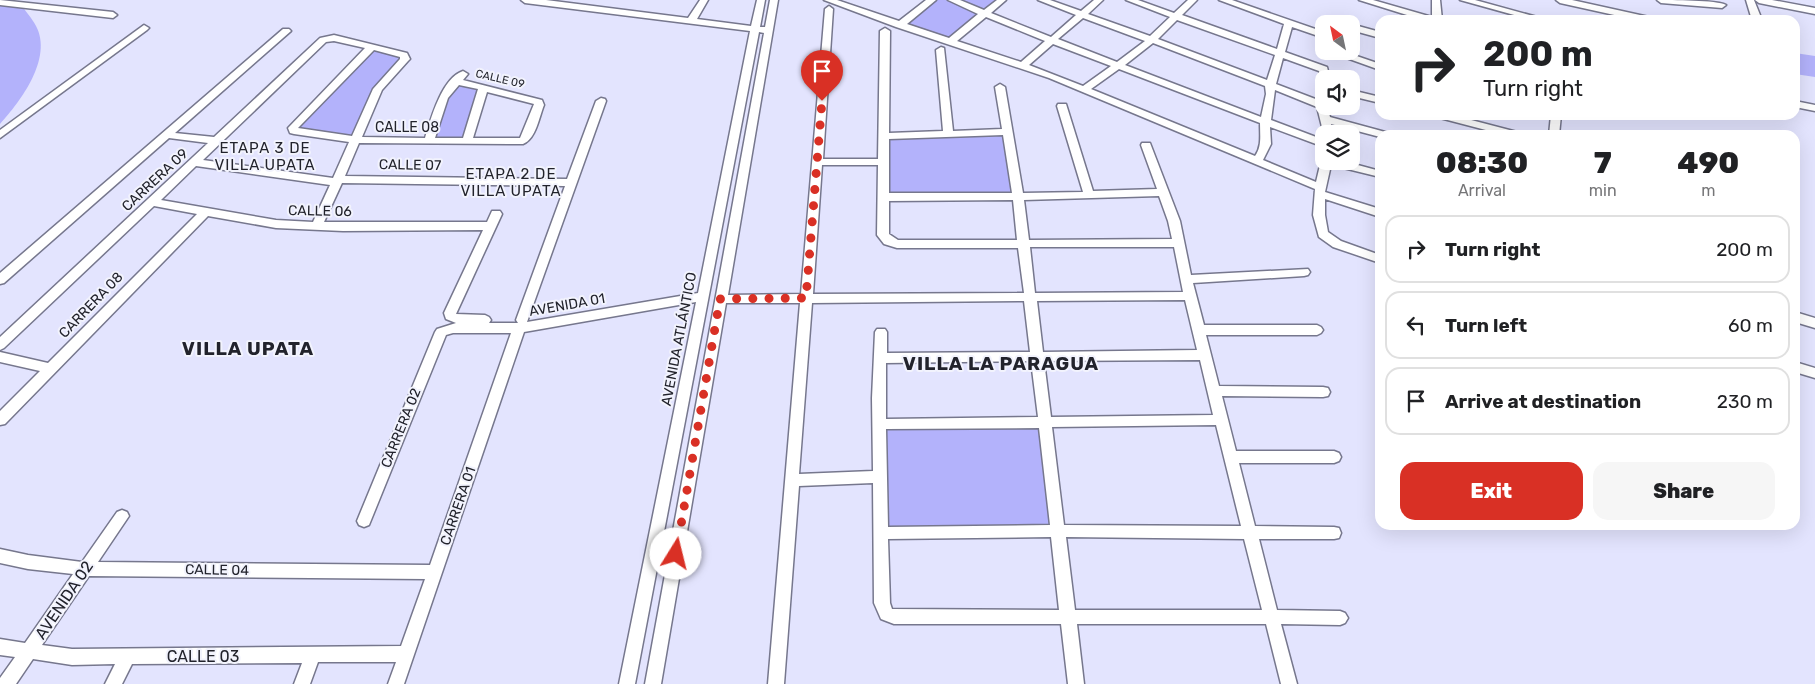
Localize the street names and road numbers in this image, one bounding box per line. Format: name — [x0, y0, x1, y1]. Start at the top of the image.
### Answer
street label: CALLE 09 — [474, 67, 526, 91]
street label: CALLE 08 — [375, 119, 439, 136]
street label: CARRERA 09 — [118, 145, 192, 215]
street label: CALLE 07 — [379, 156, 441, 174]
street label: CALLE 06 — [288, 202, 352, 220]
street label: CARRERA 08 — [55, 269, 127, 341]
street label: AVENIDA ATLÁNTICO — [657, 271, 700, 407]
street label: AVENIDA 01 — [528, 290, 606, 320]
street label: CARRERA 02 — [377, 386, 425, 470]
street label: CARRERA 01 — [437, 464, 479, 548]
street label: AVENIDA 02 — [31, 557, 97, 643]
street label: CALLE 04 — [185, 561, 249, 579]
street label: CALLE 03 — [167, 647, 239, 666]

